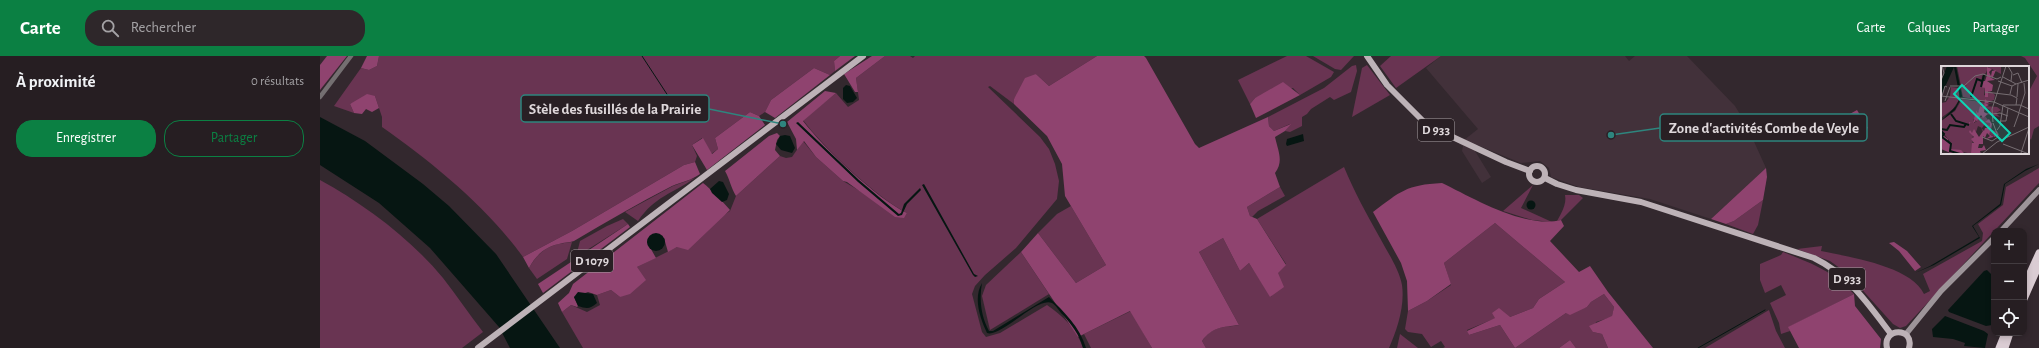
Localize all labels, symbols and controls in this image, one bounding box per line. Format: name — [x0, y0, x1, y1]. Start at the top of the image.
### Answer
search box — [85, 10, 365, 46]
icon: search — [99, 17, 121, 39]
text: Carte — [20, 19, 61, 38]
text: Rechercher — [131, 20, 196, 35]
text: Carte — [1857, 21, 1885, 35]
text: Calques — [1907, 21, 1951, 35]
text: Partager — [1973, 21, 2019, 35]
inset map — [1941, 66, 2029, 154]
text: À proximité — [16, 73, 96, 90]
text: 0 résultats — [251, 75, 304, 88]
callout: Stèle des fusillés de la Prairie — [521, 95, 709, 122]
text: Stèle des fusillés de la Prairie — [529, 102, 701, 117]
callout: Zone d'activités Combe de Veyle — [1660, 114, 1867, 141]
road number: D 933 — [1418, 119, 1454, 141]
button: Enregistrer — [16, 120, 156, 157]
button: Partager — [164, 120, 304, 157]
text: Zone d'activités Combe de Veyle — [1669, 121, 1859, 136]
map controls — [1991, 228, 2027, 336]
button: + — [1991, 228, 2027, 264]
road number: D 1079 — [571, 250, 613, 272]
button: − — [1991, 264, 2027, 300]
road number: D 933 — [1829, 268, 1865, 290]
button: locate — [1991, 300, 2027, 336]

